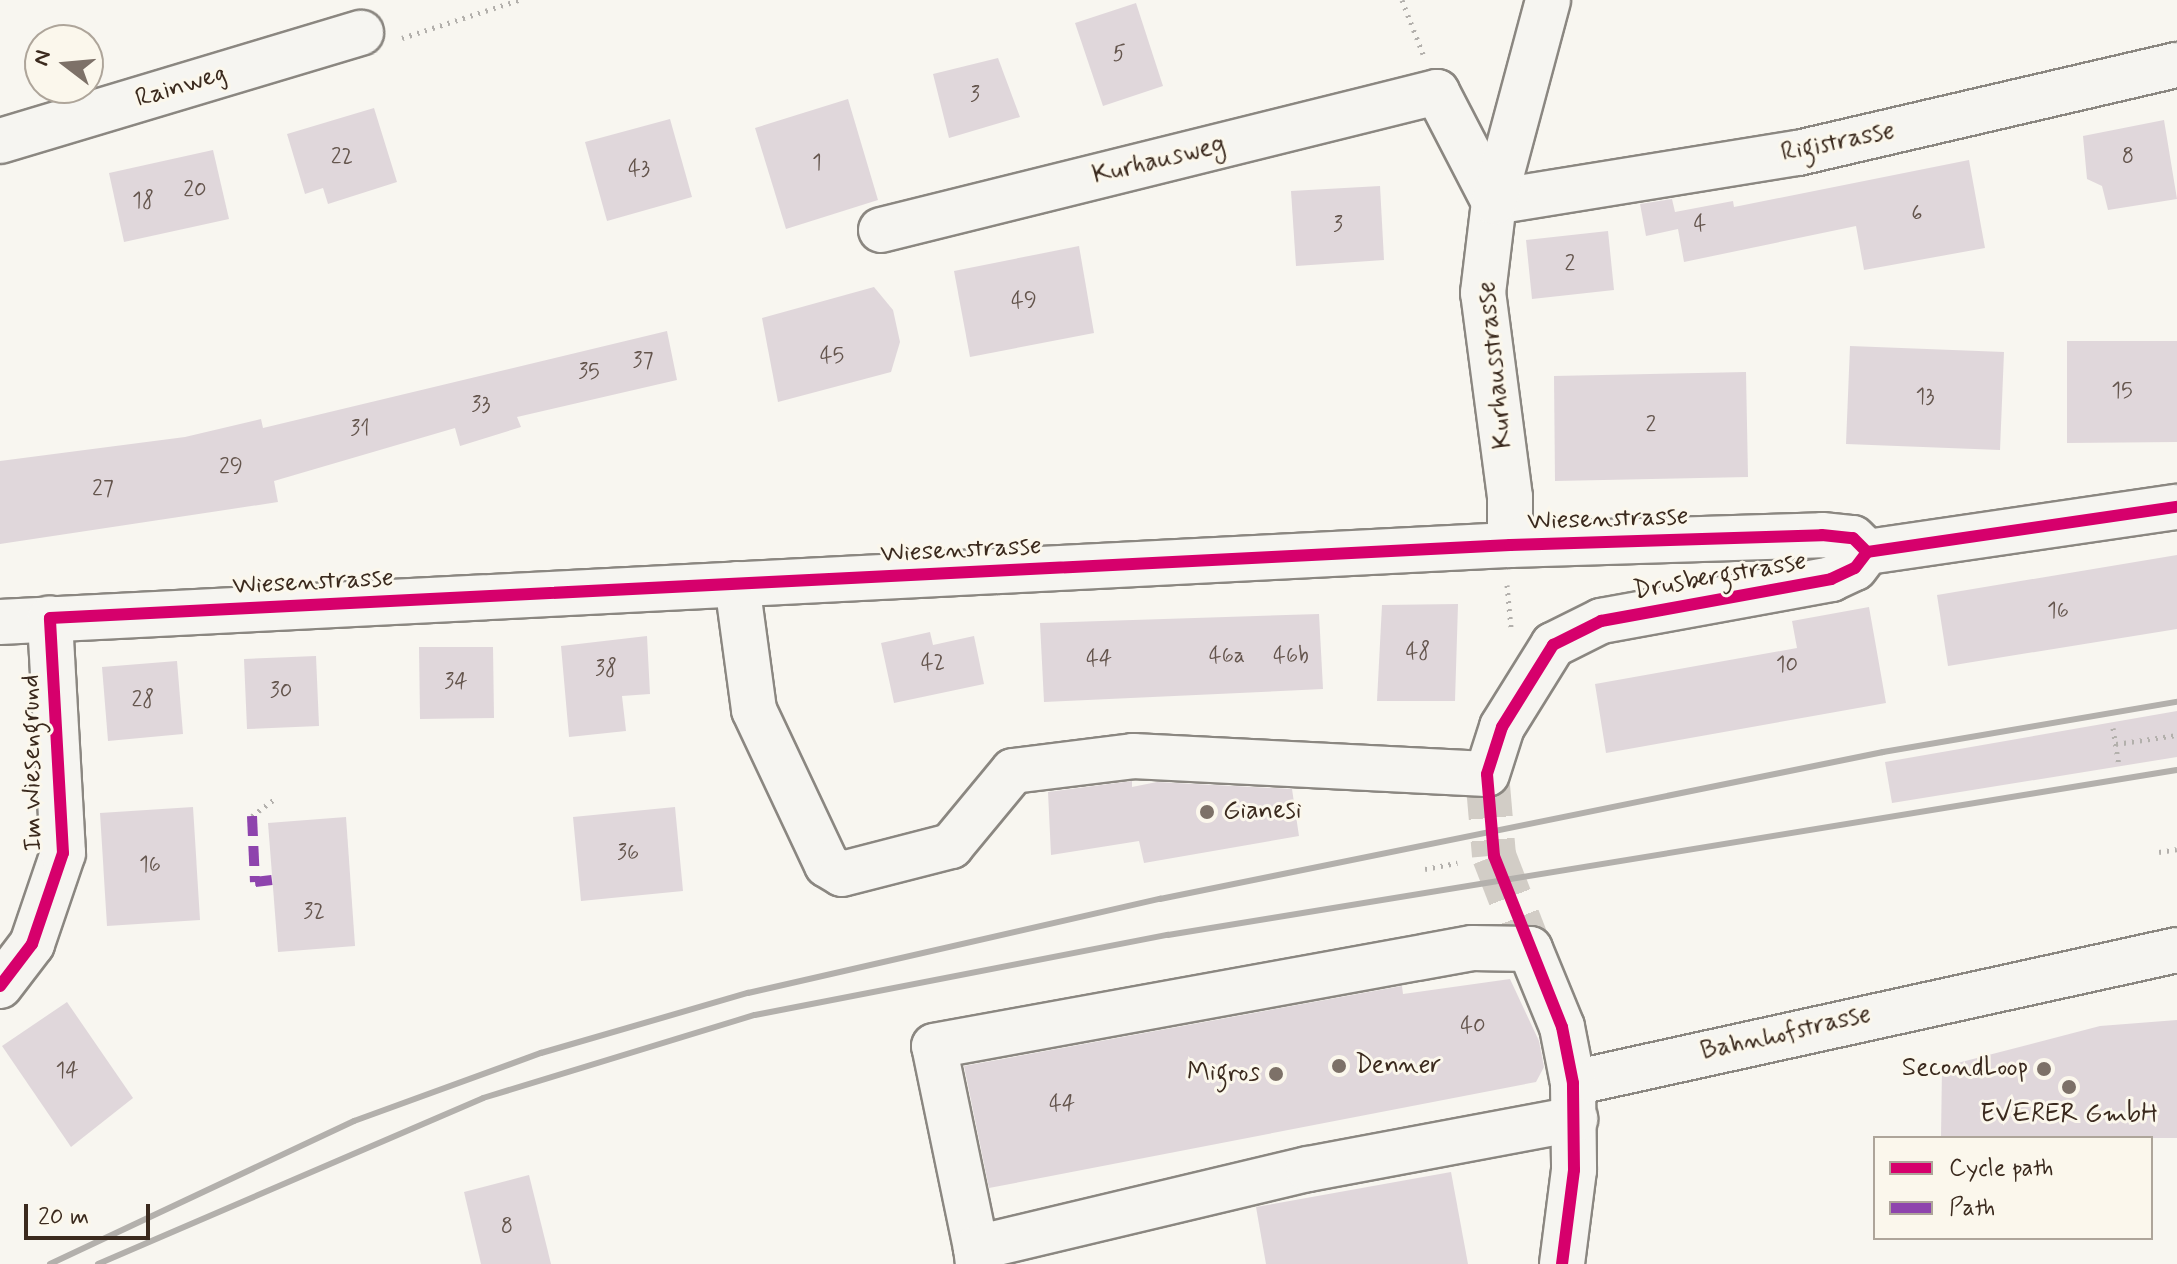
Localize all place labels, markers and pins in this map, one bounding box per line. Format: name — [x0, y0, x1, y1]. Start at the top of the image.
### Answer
place label: Gianesi — [1223, 796, 1302, 828]
marker: Gianesi — [1198, 803, 1216, 821]
place label: Denner — [1355, 1050, 1441, 1082]
place label: SecondLoop — [1902, 1053, 2028, 1085]
marker: Denner — [1330, 1057, 1348, 1075]
place label: Migros — [1187, 1058, 1260, 1090]
marker: SecondLoop — [2035, 1060, 2053, 1078]
marker: Migros — [1267, 1065, 1285, 1083]
marker: EVERER GmbH — [2060, 1078, 2078, 1096]
place label: EVERER GmbH — [1980, 1099, 2158, 1131]

